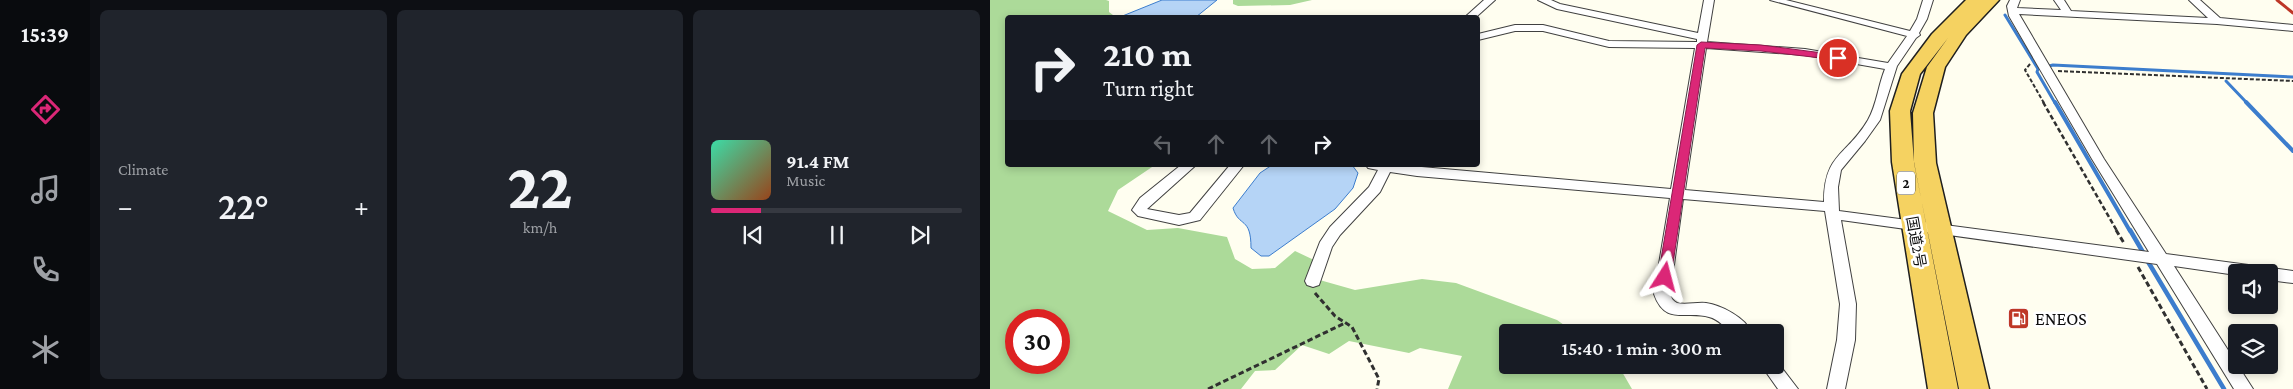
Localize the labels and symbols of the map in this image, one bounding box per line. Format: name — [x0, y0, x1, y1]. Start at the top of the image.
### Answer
pin — [1817, 37, 1859, 79]
road number: 2 — [1897, 172, 1915, 194]
street label: 国道2号 — [1904, 215, 1928, 269]
position arrow — [1638, 250, 1690, 302]
fuel station icon: ENEOS — [2007, 307, 2031, 331]
speed limit sign: 30 — [1005, 309, 1070, 374]
place label: ENEOS — [2035, 309, 2087, 329]

